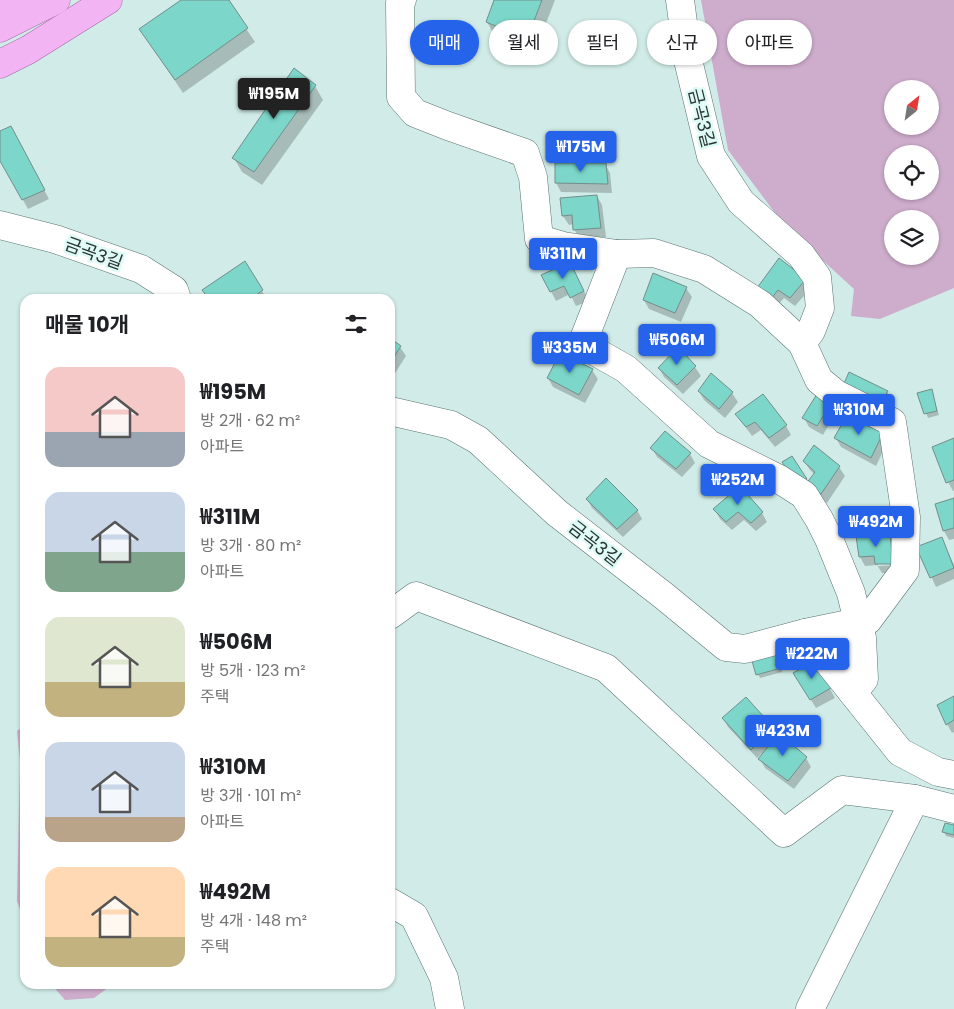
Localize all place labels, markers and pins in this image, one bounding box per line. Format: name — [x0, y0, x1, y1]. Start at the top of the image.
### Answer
pin: ₩195M — [239, 78, 309, 120]
pin: ₩175M — [546, 130, 616, 173]
pin: ₩311M — [528, 238, 598, 280]
pin: ₩506M — [642, 324, 712, 366]
pin: ₩335M — [535, 332, 605, 374]
pin: ₩310M — [824, 394, 894, 436]
pin: ₩252M — [703, 464, 773, 506]
pin: ₩492M — [841, 506, 911, 548]
pin: ₩222M — [777, 638, 847, 680]
pin: ₩423M — [748, 714, 818, 757]

